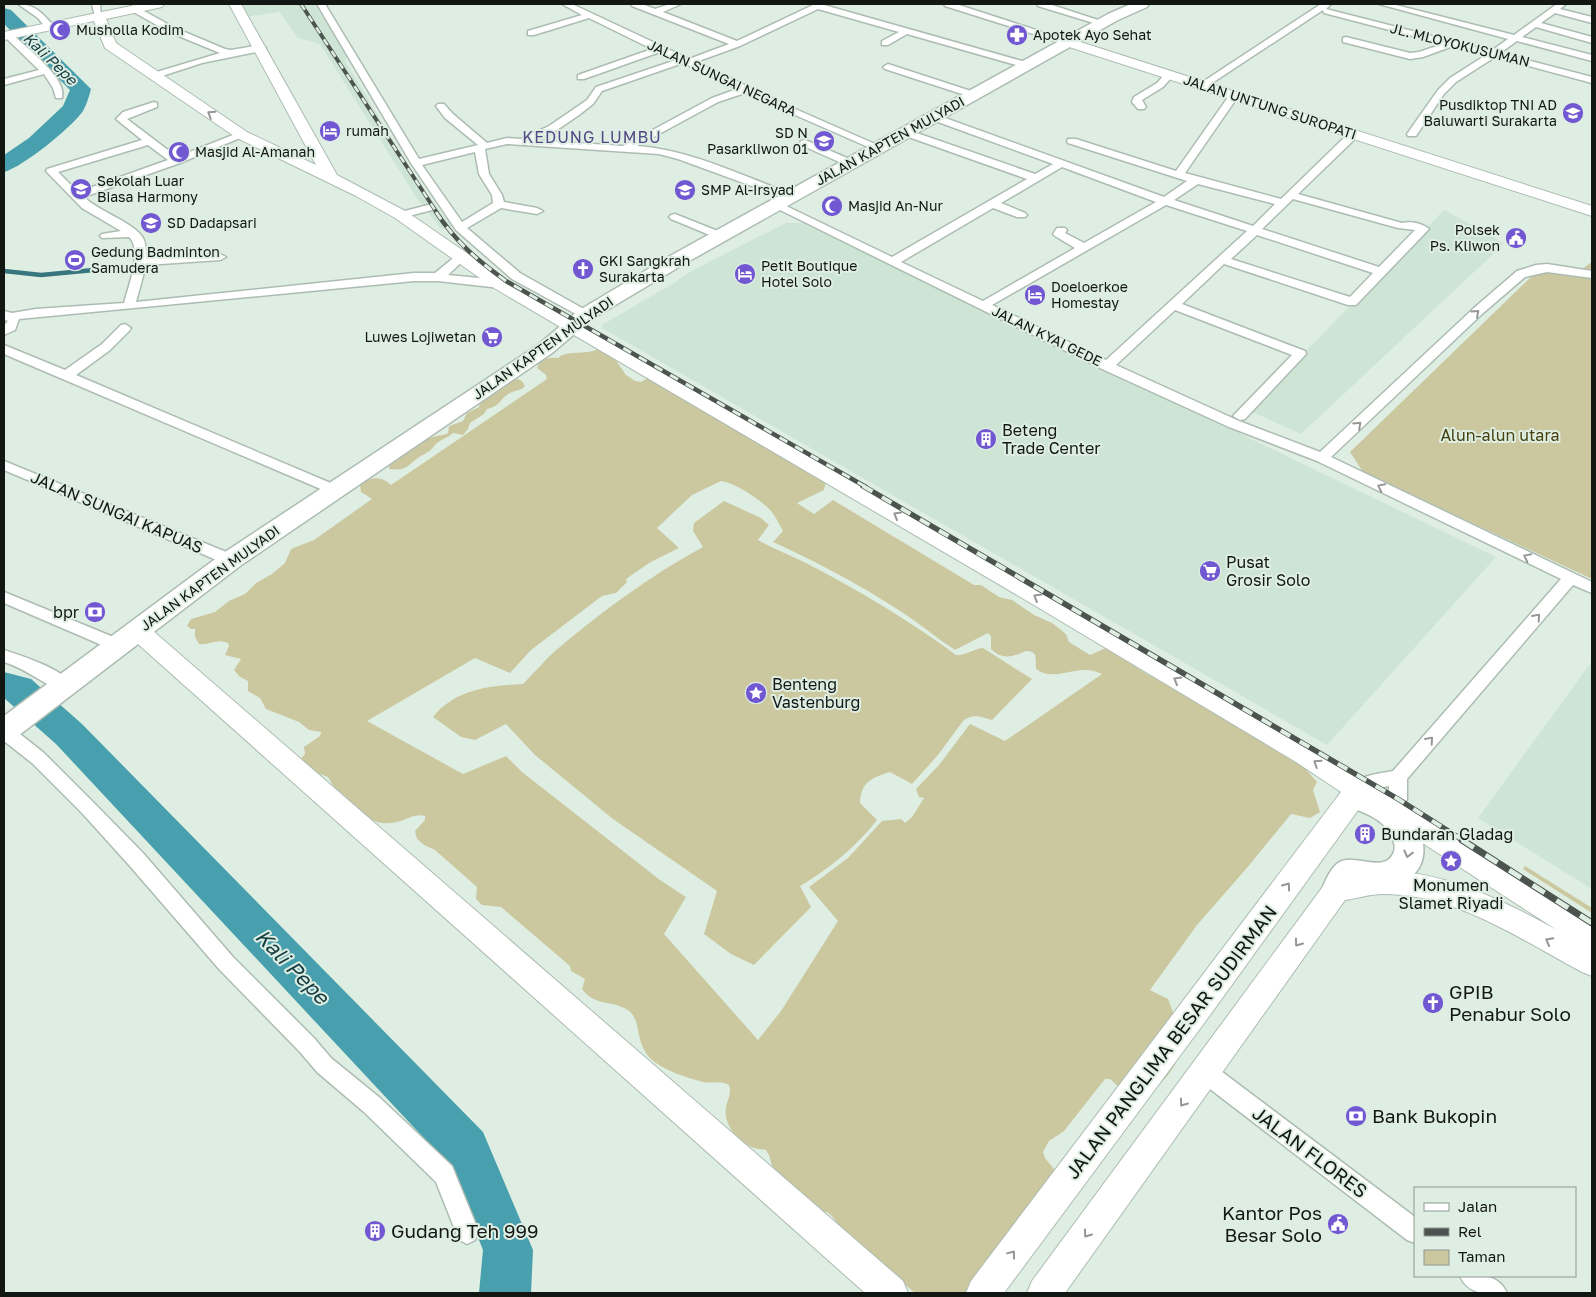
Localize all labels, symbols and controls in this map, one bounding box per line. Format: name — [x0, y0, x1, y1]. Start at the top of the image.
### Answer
mosque icon: Musholla Kodim — [48, 18, 72, 42]
street label: JL. MLOYOKUSUMAN — [1389, 19, 1532, 70]
place label: Musholla Kodim — [76, 21, 184, 38]
pharmacy icon: Apotek Ayo Sehat — [1005, 23, 1029, 47]
place label: Apotek Ayo Sehat — [1033, 26, 1152, 43]
water label: Kali Pepe — [20, 28, 82, 89]
street label: JALAN SUNGAI NEGARA — [645, 36, 800, 120]
street label: JALAN UNTUNG SUROPATI — [1182, 70, 1359, 143]
street label: JALAN KAPTEN MULYADI — [812, 92, 967, 189]
place label: Pusdiktop TNI AD Baluwarti Surakarta — [1424, 96, 1557, 129]
school or university icon: Pusdiktop TNI AD Baluwarti Surakarta — [1561, 101, 1585, 125]
one-way arrow — [207, 111, 216, 121]
hotel icon: rumah — [318, 119, 342, 143]
place label: rumah — [346, 122, 389, 139]
place label: SD N Pasarkliwon 01 — [707, 124, 808, 157]
district label: KEDUNG LUMBU — [522, 127, 662, 147]
school or university icon: SD N Pasarkliwon 01 — [812, 129, 836, 153]
mosque icon: Masjid Al-Amanah — [167, 140, 191, 164]
place label: Masjid Al-Amanah — [195, 143, 315, 160]
place label: Sekolah Luar Biasa Harmony — [97, 172, 198, 205]
school or university icon: Sekolah Luar Biasa Harmony — [69, 177, 93, 201]
school or university icon: SMP Al-Irsyad — [673, 178, 697, 202]
place label: SMP Al-Irsyad — [701, 181, 794, 198]
mosque icon: Masjid An-Nur — [820, 194, 844, 218]
place label: Masjid An-Nur — [848, 197, 943, 214]
school or university icon: SD Dadapsari — [139, 211, 163, 235]
place label: SD Dadapsari — [167, 214, 257, 231]
place label: Polsek Ps. Kliwon — [1430, 221, 1500, 254]
public building icon: Polsek Ps. Kliwon — [1504, 226, 1528, 250]
place label: Gedung Badminton Samudera — [91, 243, 220, 276]
sports icon: Gedung Badminton Samudera — [63, 248, 87, 272]
place label: GKI Sangkrah Surakarta — [599, 252, 690, 285]
church icon: GKI Sangkrah Surakarta — [571, 257, 595, 281]
place label: Petit Boutique Hotel Solo — [761, 257, 857, 290]
hotel icon: Petit Boutique Hotel Solo — [733, 262, 757, 286]
place label: Doeloerkoe Homestay — [1051, 278, 1128, 311]
hotel icon: Doeloerkoe Homestay — [1023, 283, 1047, 307]
street label: JALAN KAPTEN MULYADI — [469, 292, 616, 403]
street label: JALAN KYAI GEDE — [990, 302, 1105, 370]
one-way arrow — [1470, 310, 1479, 319]
supermarket icon: Luwes Lojiwetan — [480, 325, 504, 349]
place label: Luwes Lojiwetan — [364, 328, 476, 345]
place label: Beteng Trade Center — [1002, 420, 1100, 458]
one-way arrow — [1352, 422, 1361, 431]
park label: Alun-alun utara — [1440, 425, 1560, 445]
building icon: Beteng Trade Center — [974, 427, 998, 451]
street label: JALAN SUNGAI KAPUAS — [28, 467, 206, 557]
one-way arrow — [1377, 482, 1386, 493]
one-way arrow — [894, 511, 903, 521]
street label: JALAN KAPTEN MULYADI — [137, 521, 283, 634]
place label: Pusat Grosir Solo — [1226, 552, 1310, 590]
one-way arrow — [1524, 553, 1533, 563]
supermarket icon: Pusat Grosir Solo — [1198, 559, 1222, 583]
one-way arrow — [1034, 593, 1043, 603]
bank icon: bpr — [83, 600, 107, 624]
place label: bpr — [53, 602, 79, 622]
one-way arrow — [1532, 614, 1541, 623]
place label: Benteng Vastenburg — [772, 674, 860, 712]
one-way arrow — [1173, 676, 1182, 686]
place icon: Benteng Vastenburg — [744, 681, 768, 705]
one-way arrow — [1425, 737, 1433, 746]
one-way arrow — [1313, 759, 1322, 769]
building icon: Bundaran Gladag — [1353, 822, 1377, 846]
place label: Bundaran Gladag — [1381, 824, 1513, 844]
place icon: Monumen Slamet Riyadi — [1439, 849, 1463, 873]
one-way arrow — [1403, 850, 1414, 859]
place label: Monumen Slamet Riyadi — [1398, 875, 1504, 913]
one-way arrow — [1282, 883, 1290, 892]
street label: JALAN PANGLIMA BESAR SUDIRMAN — [1060, 900, 1281, 1183]
water label: Kali Pepe — [251, 923, 336, 1011]
one-way arrow — [1295, 937, 1304, 947]
one-way arrow — [1545, 937, 1554, 947]
place label: GPIB Penabur Solo — [1449, 980, 1571, 1025]
church icon: GPIB Penabur Solo — [1421, 991, 1445, 1015]
one-way arrow — [1180, 1097, 1188, 1106]
street label: JALAN FLORES — [1248, 1101, 1372, 1202]
bank icon: Bank Bukopin — [1344, 1104, 1368, 1128]
place label: Bank Bukopin — [1372, 1104, 1497, 1127]
legend — [1414, 1187, 1576, 1277]
text: Jalan — [1458, 1197, 1497, 1215]
place label: Kantor Pos Besar Solo — [1222, 1201, 1322, 1246]
public building icon: Kantor Pos Besar Solo — [1326, 1212, 1350, 1236]
building icon: Gudang Teh 999 — [363, 1219, 387, 1243]
place label: Gudang Teh 999 — [391, 1219, 538, 1242]
text: Rel — [1458, 1222, 1482, 1240]
one-way arrow — [1084, 1228, 1093, 1238]
text: Taman — [1458, 1247, 1505, 1265]
one-way arrow — [1006, 1250, 1015, 1260]

